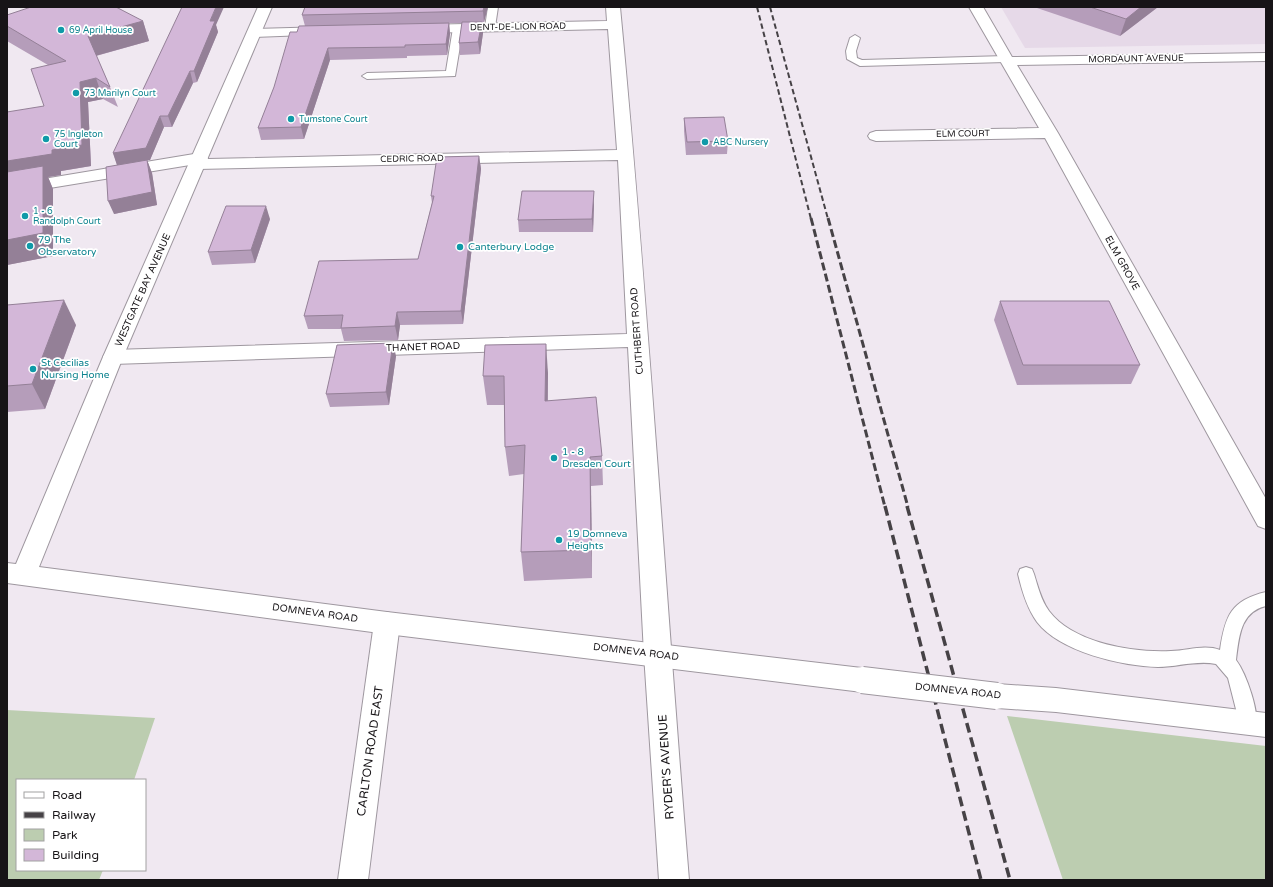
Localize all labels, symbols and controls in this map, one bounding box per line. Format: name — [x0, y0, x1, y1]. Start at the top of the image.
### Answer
street label: DENT-DE-LION ROAD — [470, 21, 566, 33]
marker: 69 April House — [56, 25, 66, 35]
place label: 69 April House — [69, 25, 132, 36]
street label: MORDAUNT AVENUE — [1088, 53, 1184, 65]
marker: 73 Marilyn Court — [71, 88, 81, 98]
place label: 73 Marilyn Court — [84, 88, 156, 99]
marker: Tumstone Court — [286, 114, 296, 124]
place label: Tumstone Court — [299, 114, 368, 125]
street label: ELM COURT — [936, 128, 991, 140]
place label: 75 Ingleton Court — [54, 129, 103, 150]
marker: 75 Ingleton Court — [41, 134, 51, 144]
marker: ABC Nursery — [700, 137, 710, 147]
place label: ABC Nursery — [713, 137, 768, 148]
street label: CEDRIC ROAD — [380, 153, 444, 165]
place label: 1 - 6 Randolph Court — [33, 206, 101, 227]
marker: 1 - 6 Randolph Court — [20, 211, 30, 221]
street label: WESTGATE BAY AVENUE — [113, 231, 173, 349]
place label: 79 The Observatory — [38, 234, 97, 258]
street label: ELM GROVE — [1102, 234, 1142, 292]
marker: 79 The Observatory — [25, 241, 35, 251]
place label: Canterbury Lodge — [468, 241, 554, 253]
marker: Canterbury Lodge — [455, 242, 465, 252]
street label: CUTHBERT ROAD — [628, 287, 646, 375]
street label: THANET ROAD — [386, 340, 460, 354]
place label: St Cecilias Nursing Home — [41, 357, 110, 381]
marker: St Cecilias Nursing Home — [28, 364, 38, 374]
place label: 1 - 8 Dresden Court — [562, 446, 631, 470]
marker: 1 - 8 Dresden Court — [549, 453, 559, 463]
place label: 19 Domneva Heights — [567, 528, 627, 552]
marker: 19 Domneva Heights — [554, 535, 564, 545]
street label: DOMNEVA ROAD — [271, 601, 359, 625]
street label: DOMNEVA ROAD — [592, 641, 680, 663]
street label: DOMNEVA ROAD — [914, 681, 1002, 701]
street label: CARLTON ROAD EAST — [354, 684, 386, 817]
street label: RYDER'S AVENUE — [655, 714, 677, 820]
legend — [16, 779, 146, 871]
text: Road — [52, 788, 82, 802]
text: Railway — [52, 808, 96, 822]
text: Park — [52, 828, 78, 842]
text: Building — [52, 848, 99, 862]

